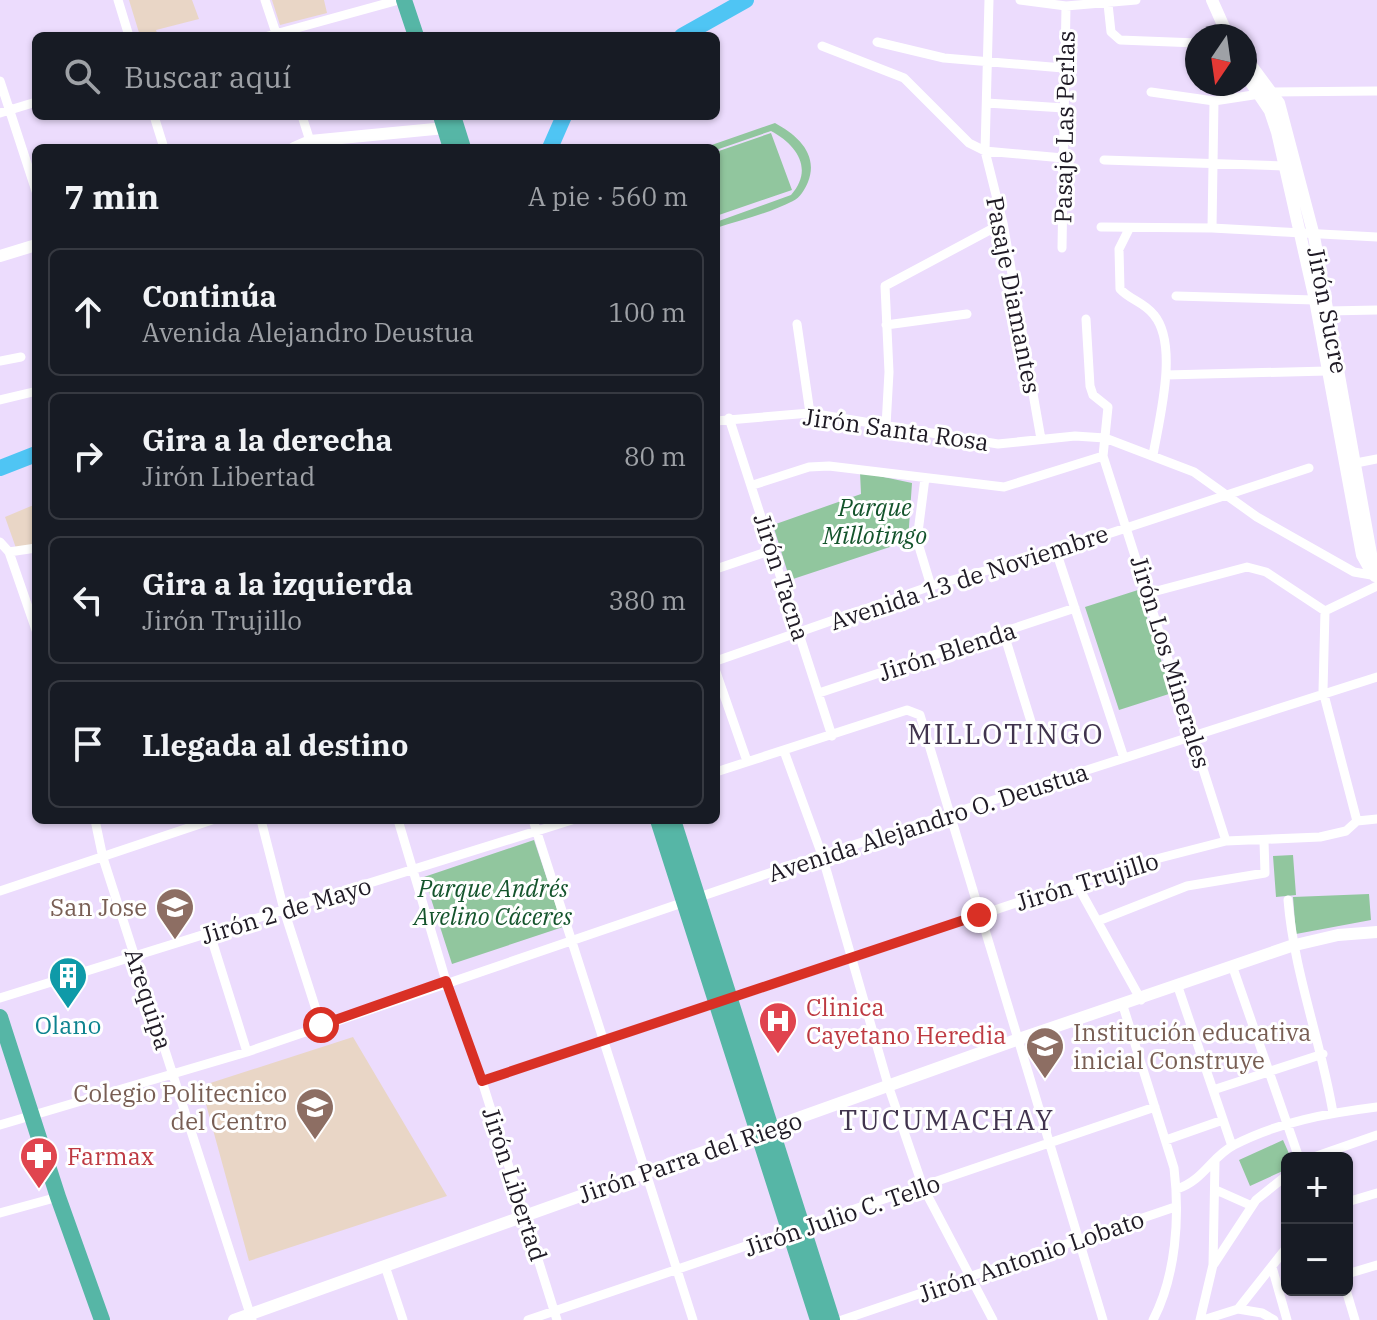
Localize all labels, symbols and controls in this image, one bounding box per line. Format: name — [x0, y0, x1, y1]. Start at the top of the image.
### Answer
north arrow — [1185, 24, 1257, 96]
street label: Pasaje Las Perlas — [1046, 30, 1082, 224]
search box — [32, 32, 720, 120]
icon: search — [60, 54, 104, 98]
text: Buscar aquí — [124, 57, 291, 96]
text: 7 min — [64, 174, 159, 218]
text: A pie · 560 m — [528, 179, 688, 213]
street label: Pasaje Diamantes — [979, 194, 1049, 396]
street label: Jirón Sucre — [1300, 244, 1356, 376]
text: Continúa — [142, 276, 277, 315]
icon: ahead — [66, 290, 110, 334]
text: 100 m — [608, 295, 686, 329]
text: Avenida Alejandro Deustua — [142, 315, 474, 349]
street label: Jirón Santa Rosa — [801, 400, 991, 458]
text: Gira a la derecha — [142, 420, 393, 459]
icon: right — [66, 434, 110, 478]
text: 80 m — [624, 439, 686, 473]
text: Jirón Libertad — [142, 459, 315, 493]
park label: Parque Millotingo — [822, 491, 927, 551]
street label: Jirón Tacna — [746, 509, 818, 645]
street label: Avenida 13 de Noviembre — [826, 517, 1112, 637]
street label: Jirón Los Minerales — [1123, 552, 1219, 772]
text: Gira a la izquierda — [142, 564, 413, 603]
icon: left — [66, 578, 110, 622]
text: 380 m — [608, 583, 686, 617]
text: Jirón Trujillo — [142, 603, 302, 637]
street label: Jirón Blenda — [874, 614, 1020, 688]
district label: MILLOTINGO — [907, 715, 1105, 752]
icon: arrive — [66, 722, 110, 766]
text: Llegada al destino — [142, 725, 408, 764]
street label: Avenida Alejandro O. Deustua — [764, 755, 1092, 889]
street label: Jirón Trujillo — [1012, 844, 1162, 918]
street label: Jirón 2 de Mayo — [197, 869, 375, 951]
park label: Parque Andrés Avelino Cáceres — [412, 872, 572, 932]
school or university icon: San Jose — [154, 886, 196, 941]
place label: San Jose — [50, 891, 147, 923]
route end — [961, 897, 997, 933]
street label: Arequipa — [118, 944, 180, 1054]
building icon: Olano — [47, 955, 89, 1010]
place label: Clinica Cayetano Heredia — [806, 991, 1006, 1051]
hospital icon: Clinica Cayetano Heredia — [757, 1000, 799, 1055]
route start — [303, 1007, 339, 1043]
place label: Olano — [35, 1009, 101, 1041]
place label: Institución educativa inicial Construye — [1073, 1016, 1311, 1076]
school or university icon: Institución educativa inicial Construye — [1024, 1025, 1066, 1080]
place label: Colegio Politecnico del Centro — [73, 1077, 287, 1137]
school or university icon: Colegio Politecnico del Centro — [294, 1086, 336, 1141]
district label: TUCUMACHAY — [839, 1101, 1055, 1138]
street label: Jirón Libertad — [475, 1103, 555, 1265]
street label: Jirón Parra del Riego — [574, 1104, 806, 1210]
pharmacy icon: Farmax — [18, 1135, 60, 1190]
place label: Farmax — [67, 1140, 154, 1172]
map controls — [1281, 1152, 1353, 1296]
button: + — [1281, 1152, 1353, 1224]
street label: Jirón Julio C. Tello — [740, 1166, 944, 1264]
street label: Jirón Antonio Lobato — [914, 1202, 1148, 1310]
button: − — [1281, 1224, 1353, 1296]

